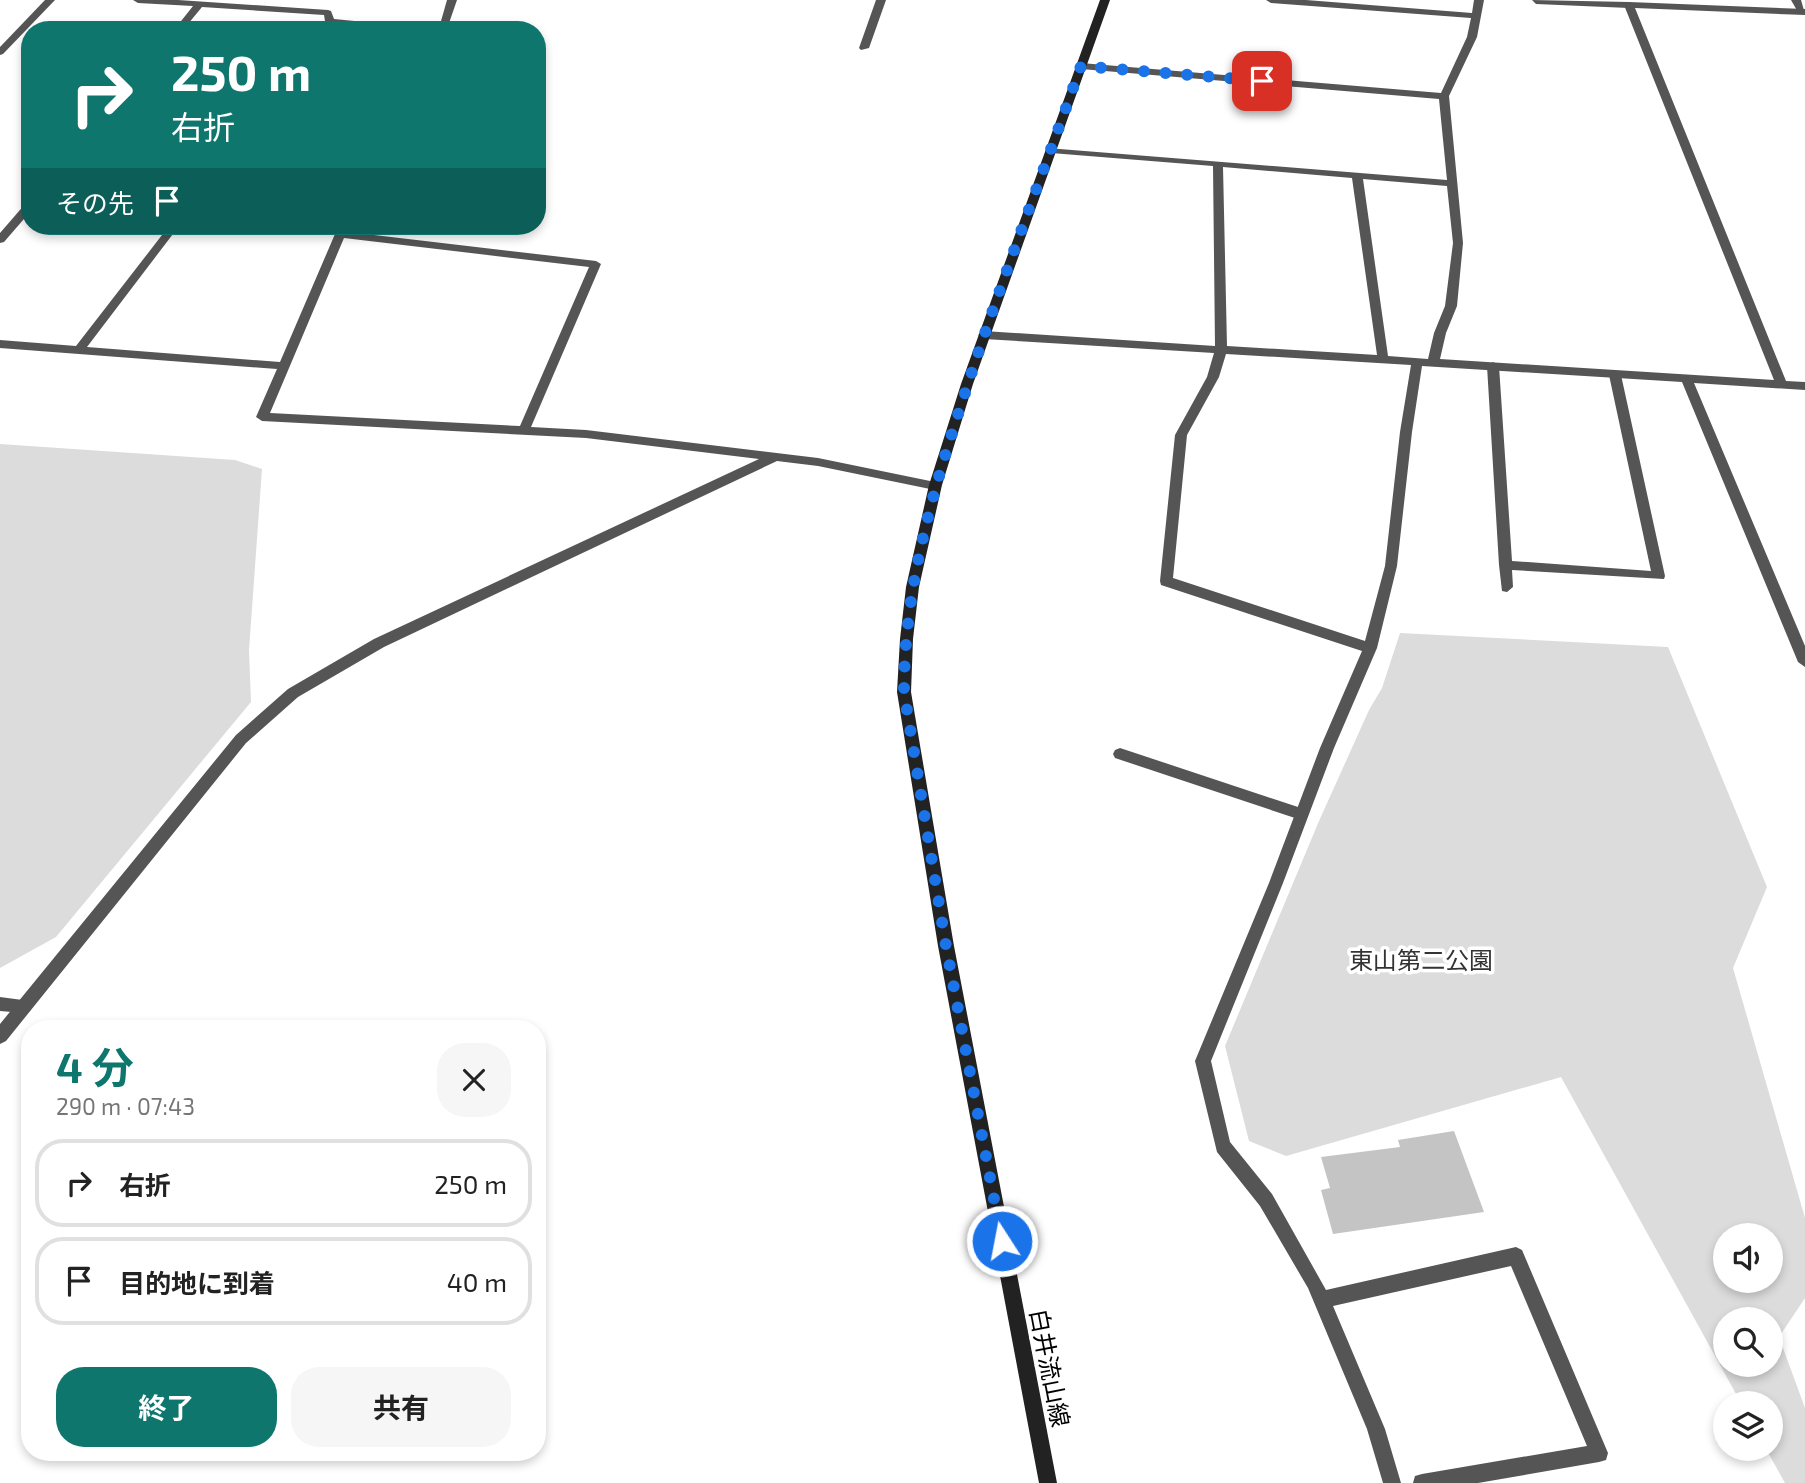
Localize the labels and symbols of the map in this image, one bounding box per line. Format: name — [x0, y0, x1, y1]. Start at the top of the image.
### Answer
pin — [1232, 51, 1292, 111]
park label: 東山第二公園 — [1349, 945, 1493, 974]
position arrow — [965, 1204, 1039, 1278]
street label: 白井流山線 — [1025, 1306, 1076, 1429]

